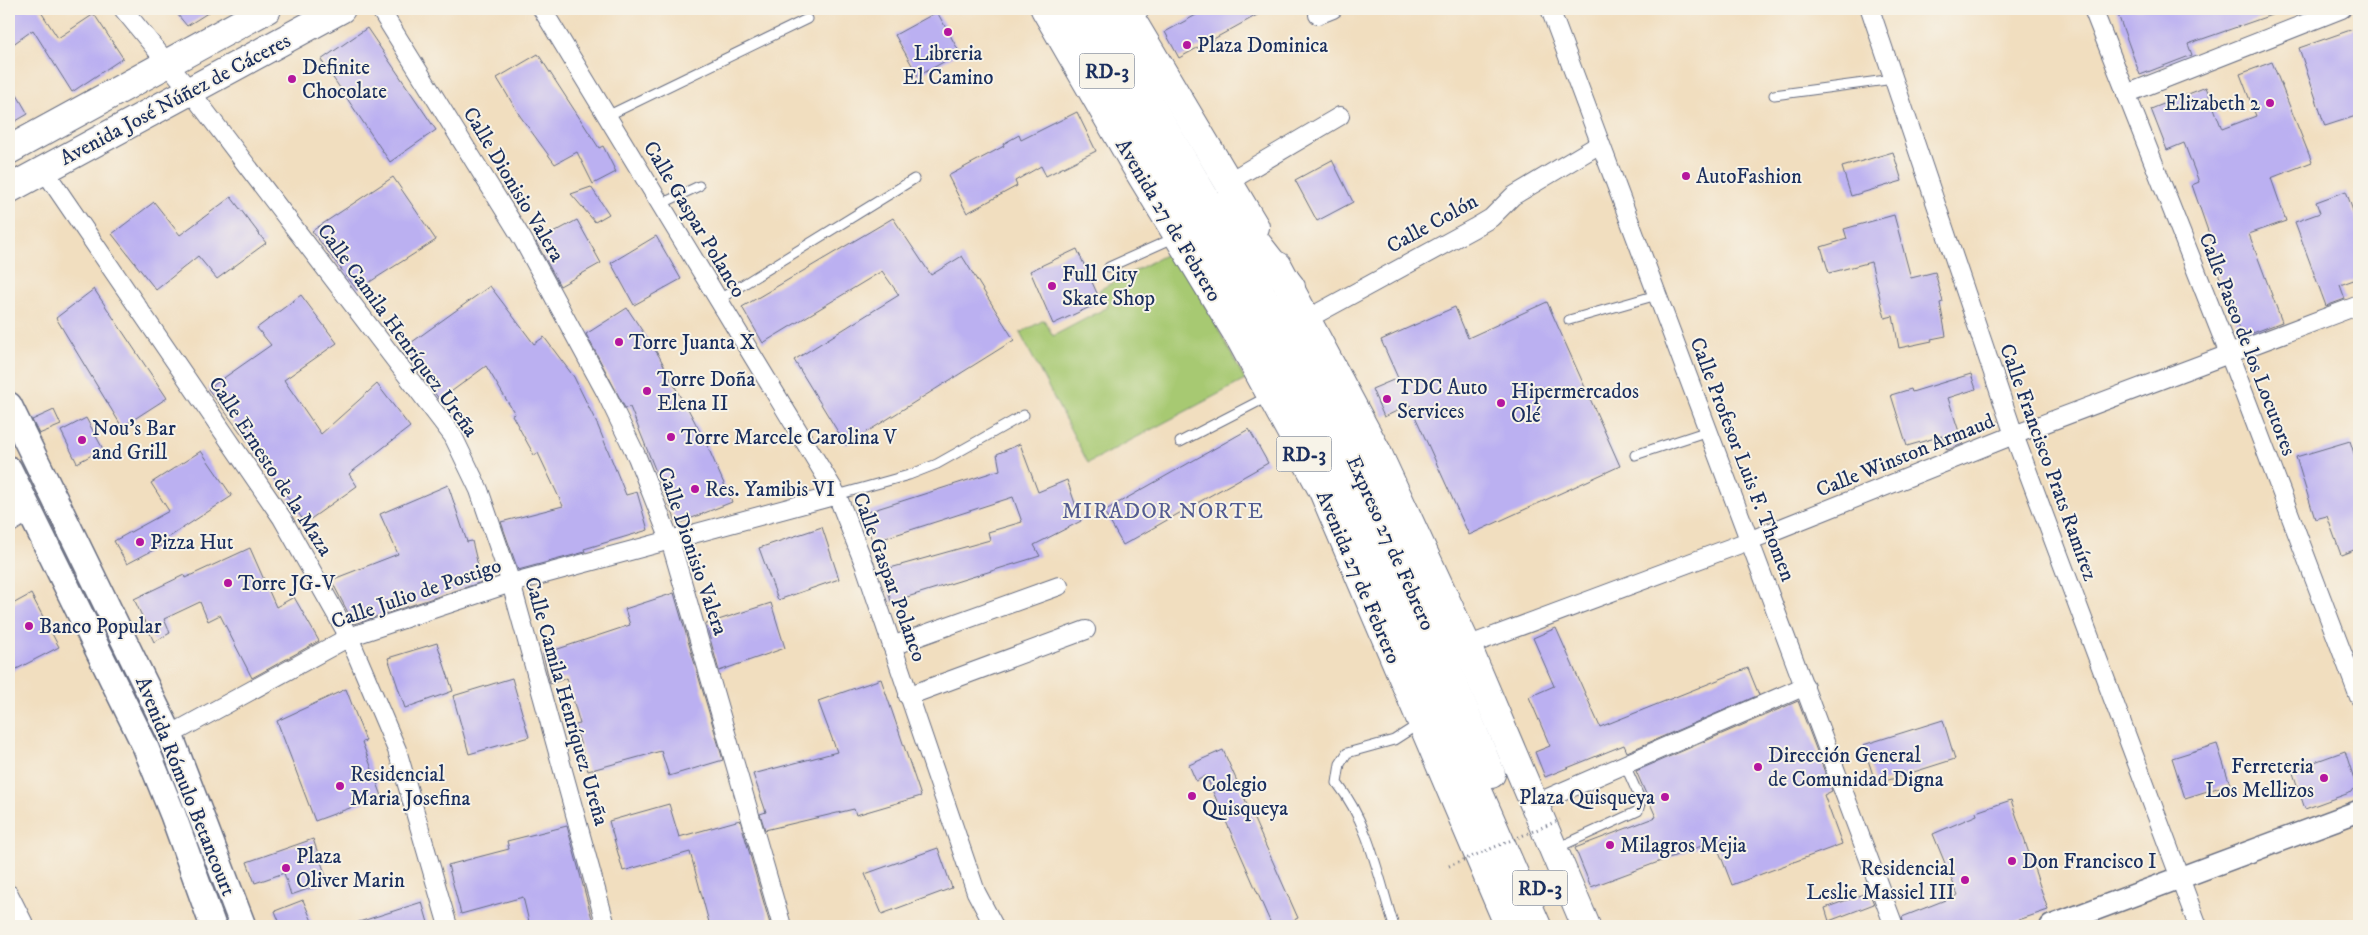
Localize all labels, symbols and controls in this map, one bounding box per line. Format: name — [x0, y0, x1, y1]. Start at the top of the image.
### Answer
marker: Libreria El Camino — [942, 26, 954, 38]
street label: Avenida José Núñez de Cáceres — [56, 28, 295, 172]
place label: Plaza Dominica — [1197, 33, 1328, 59]
marker: Plaza Dominica — [1181, 39, 1193, 51]
place label: Libreria El Camino — [903, 41, 993, 91]
road number: RD-3 — [1080, 54, 1134, 88]
place label: Definite Chocolate — [302, 55, 387, 105]
marker: Definite Chocolate — [286, 73, 298, 85]
place label: Elizabeth 2 — [2164, 91, 2261, 117]
marker: Elizabeth 2 — [2264, 97, 2276, 109]
street label: Calle Dionisio Valera — [457, 102, 570, 267]
street label: Avenida 27 de Febrero — [1109, 134, 1227, 307]
street label: Calle Gaspar Polanco — [637, 136, 751, 303]
place label: AutoFashion — [1696, 164, 1802, 190]
marker: AutoFashion — [1680, 170, 1692, 182]
street label: Calle Colón — [1382, 188, 1483, 260]
street label: Calle Camila Henríquez Ureña — [311, 219, 483, 442]
street label: Calle Paseo de los Locutores — [2193, 229, 2302, 460]
place label: Full City Skate Shop — [1062, 262, 1155, 312]
marker: Full City Skate Shop — [1046, 280, 1058, 292]
place label: Torre Juanta X — [629, 330, 755, 356]
street label: Calle Profesor Luis F. Thomen — [1683, 334, 1801, 585]
marker: Torre Juanta X — [613, 336, 625, 348]
street label: Calle Francisco Prats Ramírez — [1993, 340, 2103, 584]
place label: Torre Doña Elena II — [657, 367, 755, 417]
street label: Calle Ernesto de la Maza — [202, 372, 338, 561]
place label: TDC Auto Services — [1397, 375, 1487, 425]
place label: Hipermercados Olé — [1511, 379, 1639, 429]
marker: Torre Doña Elena II — [641, 385, 653, 397]
marker: TDC Auto Services — [1381, 393, 1393, 405]
marker: Hipermercados Olé — [1495, 397, 1507, 409]
street label: Calle Winston Armaud — [1812, 408, 1999, 504]
place label: Nou's Bar and Grill — [92, 416, 176, 466]
place label: Torre Marcele Carolina V — [681, 425, 898, 451]
marker: Torre Marcele Carolina V — [665, 431, 677, 443]
marker: Nou's Bar and Grill — [76, 434, 88, 446]
road number: RD-3 — [1276, 436, 1332, 472]
street label: Expreso 27 de Febrero — [1340, 452, 1440, 635]
street label: Calle Dionisio Valera — [651, 464, 733, 639]
place label: Res. Yamibis VI — [705, 477, 835, 503]
marker: Res. Yamibis VI — [689, 483, 701, 495]
street label: Avenida 27 de Febrero — [1310, 487, 1406, 668]
street label: Calle Gaspar Polanco — [846, 489, 932, 666]
district label: MIRADOR NORTE — [1062, 498, 1264, 525]
place label: Pizza Hut — [150, 530, 234, 556]
marker: Pizza Hut — [134, 536, 146, 548]
street label: Calle Julio de Postigo — [328, 553, 505, 635]
place label: Torre JG-V — [238, 571, 336, 597]
street label: Calle Camila Henríquez Ureña — [518, 574, 614, 829]
marker: Torre JG-V — [222, 577, 234, 589]
place label: Banco Popular — [39, 614, 162, 640]
marker: Banco Popular — [23, 620, 35, 632]
street label: Avenida Rómulo Betancourt — [129, 673, 241, 900]
place label: Dirección General de Comunidad Digna — [1768, 743, 1944, 793]
place label: Ferreteria Los Mellizos — [2205, 754, 2314, 804]
marker: Dirección General de Comunidad Digna — [1752, 761, 1764, 773]
place label: Residencial Maria Josefina — [350, 762, 470, 812]
place label: Colegio Quisqueya — [1202, 772, 1288, 822]
marker: Ferreteria Los Mellizos — [2318, 772, 2330, 784]
marker: Residencial Maria Josefina — [334, 780, 346, 792]
place label: Plaza Quisqueya — [1519, 785, 1655, 811]
marker: Colegio Quisqueya — [1186, 790, 1198, 802]
marker: Plaza Quisqueya — [1659, 791, 1671, 803]
place label: Milagros Mejia — [1620, 833, 1747, 859]
marker: Milagros Mejia — [1604, 839, 1616, 851]
place label: Plaza Oliver Marin — [296, 844, 405, 894]
place label: Don Francisco I — [2022, 849, 2157, 875]
marker: Don Francisco I — [2006, 855, 2018, 867]
place label: Residencial Leslie Massiel III — [1806, 856, 1956, 906]
marker: Plaza Oliver Marin — [280, 862, 292, 874]
road number: RD-3 — [1512, 870, 1568, 906]
marker: Residencial Leslie Massiel III — [1959, 874, 1971, 886]

